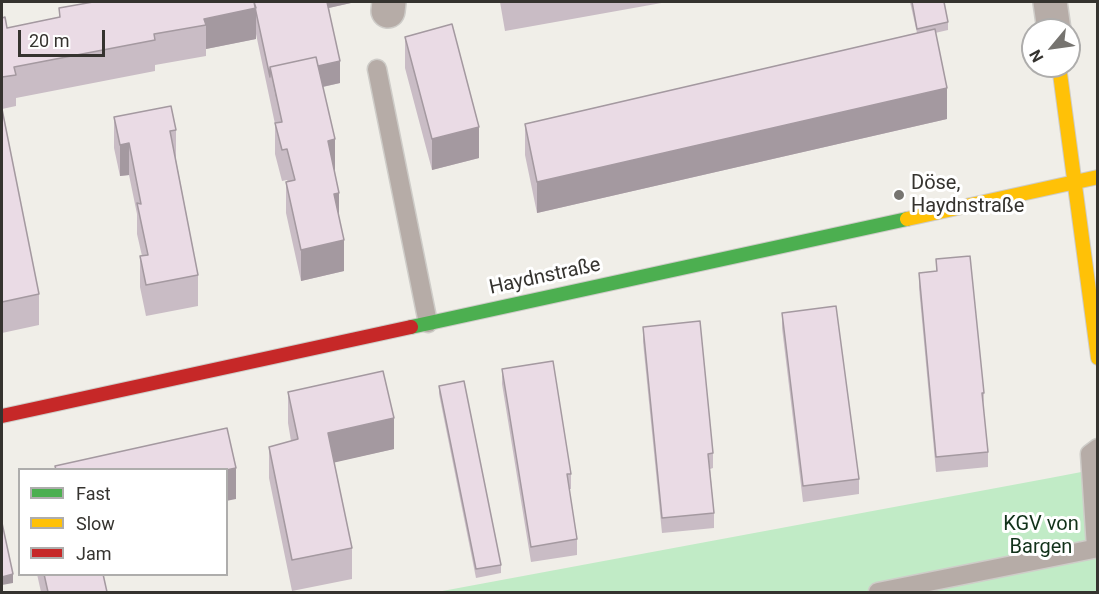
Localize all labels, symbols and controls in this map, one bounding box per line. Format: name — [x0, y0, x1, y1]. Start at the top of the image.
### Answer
scale bar — [21, 18, 108, 56]
north arrow — [1021, 18, 1081, 78]
text: 20 m — [29, 30, 69, 51]
text: N — [1026, 46, 1048, 66]
place label: Döse, Haydnstraße — [911, 172, 1024, 219]
marker: Döse, Haydnstraße — [892, 188, 906, 202]
street label: Haydnstraße — [487, 253, 603, 301]
legend — [18, 468, 228, 576]
text: Fast — [76, 483, 111, 504]
text: Slow — [76, 513, 115, 534]
park label: KGV von Bargen — [1003, 513, 1079, 560]
text: Jam — [76, 543, 112, 564]

